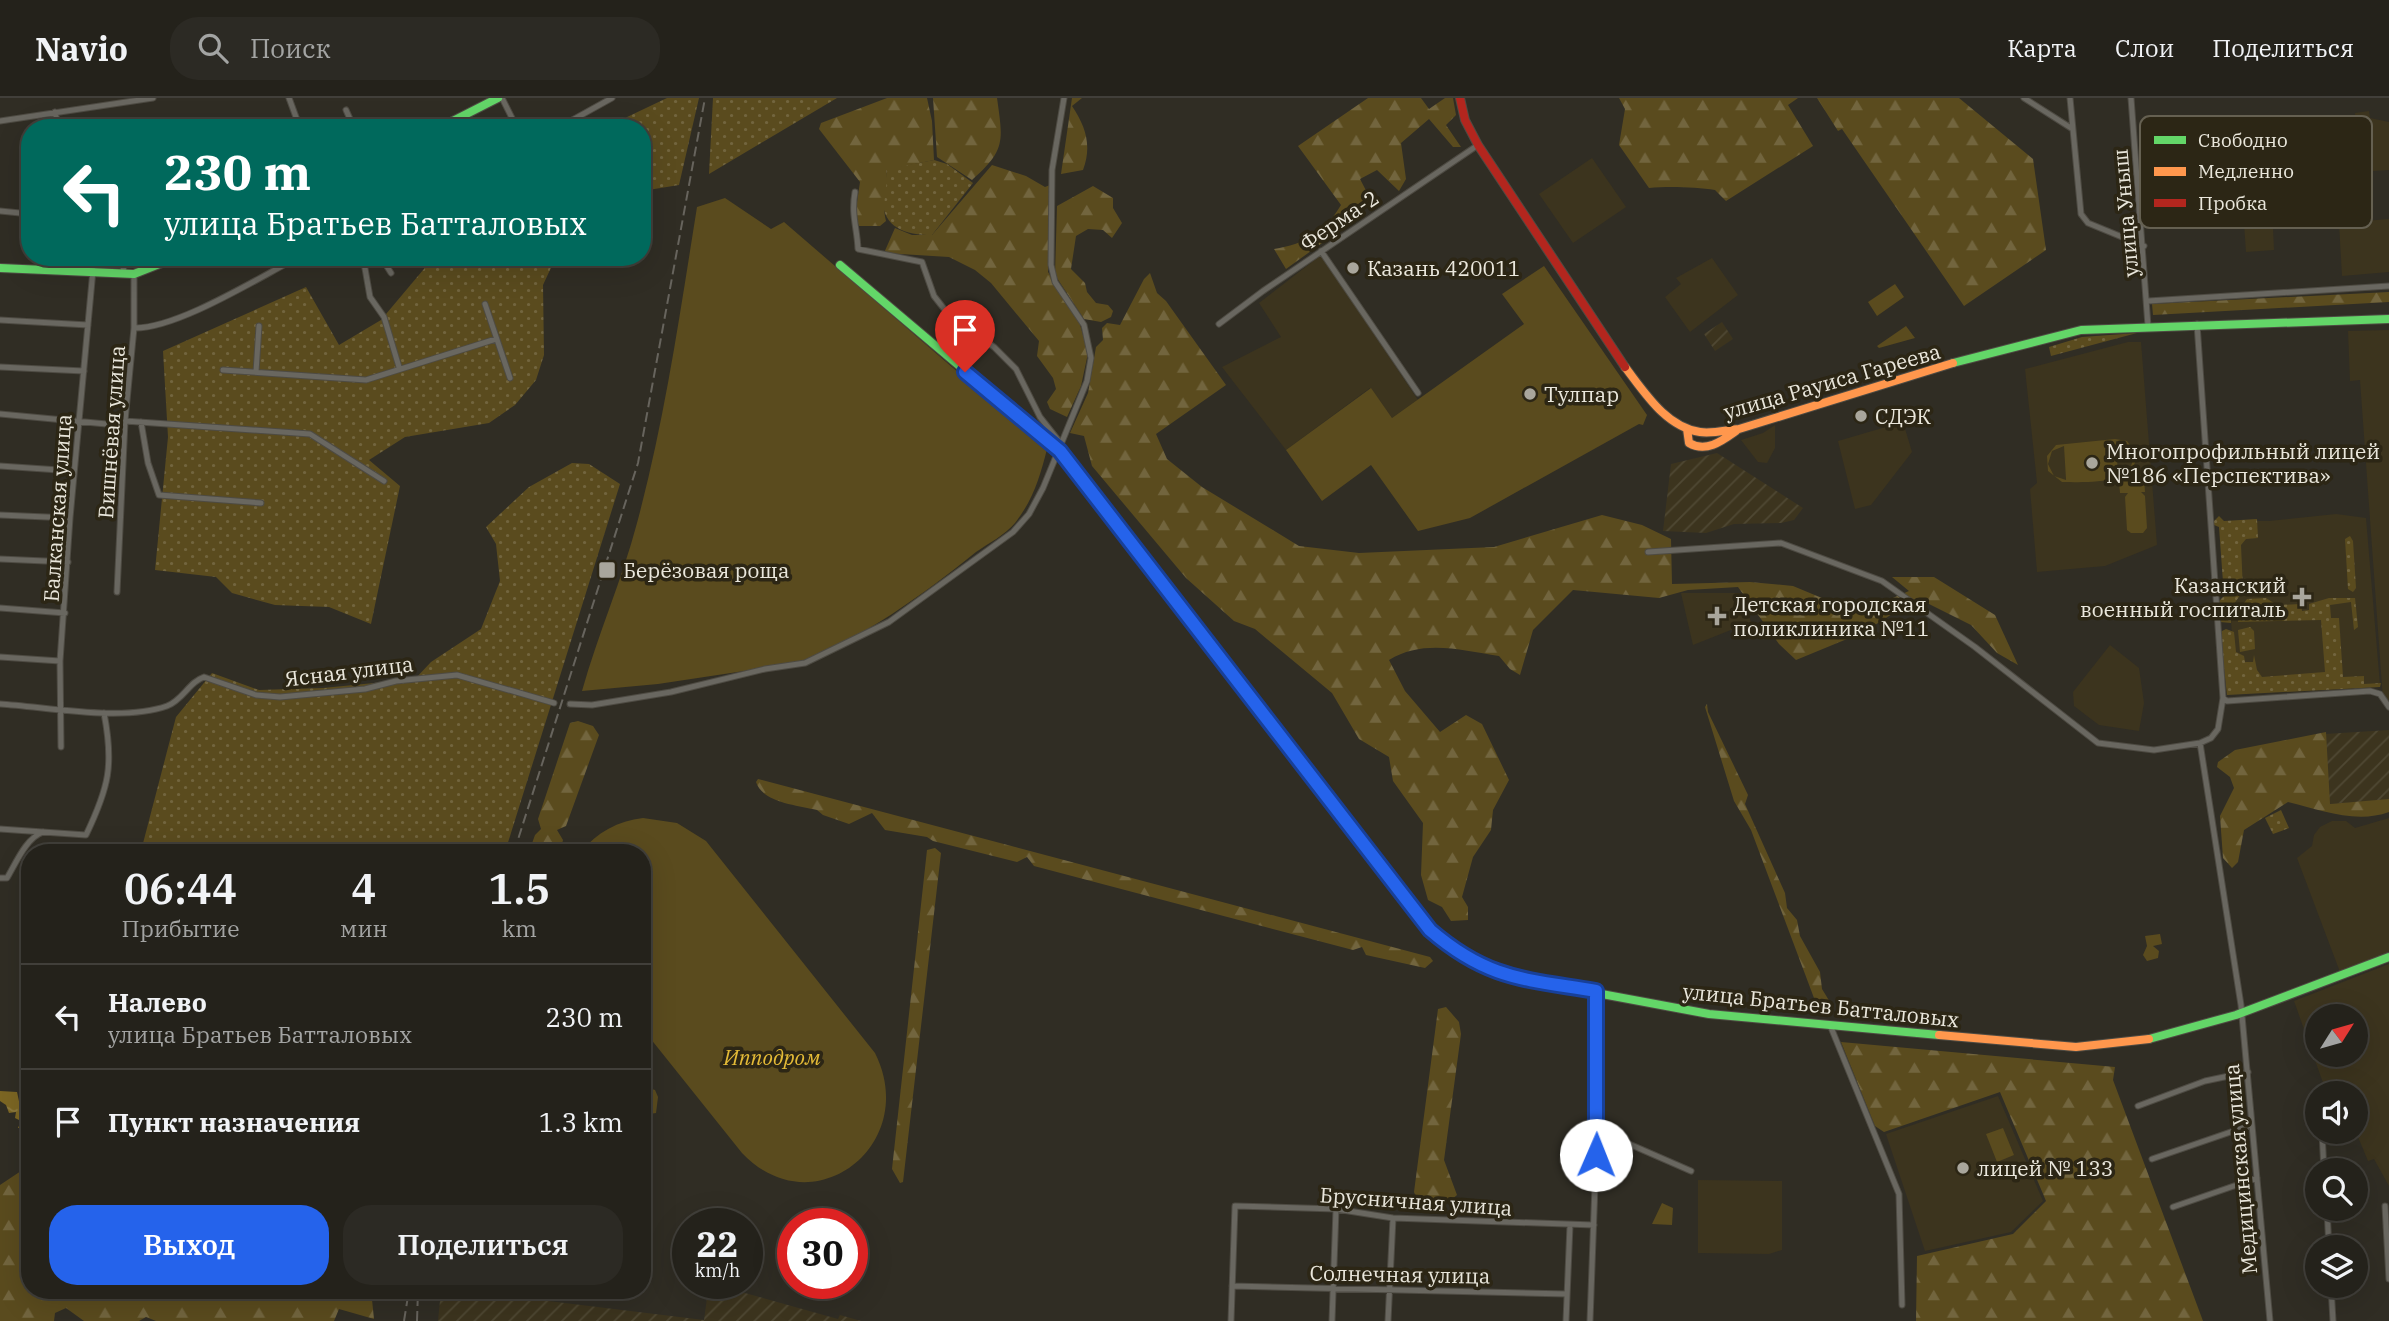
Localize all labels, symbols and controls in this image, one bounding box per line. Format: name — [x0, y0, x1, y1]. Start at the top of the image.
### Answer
search box — [170, 17, 660, 80]
text: Navio — [35, 27, 128, 70]
icon: search — [194, 29, 232, 67]
text: Поиск — [250, 31, 331, 65]
text: Карта — [2007, 32, 2077, 64]
text: Слои — [2115, 32, 2174, 64]
text: Поделиться — [2212, 32, 2354, 64]
legend — [2140, 116, 2372, 228]
text: Свободно — [2198, 128, 2288, 152]
text: 230 m — [164, 140, 311, 203]
icon: left — [49, 147, 140, 238]
street label: улица Уныш — [2105, 148, 2145, 278]
text: Медленно — [2198, 159, 2294, 183]
street label: Ферма-2 — [1294, 183, 1384, 257]
text: Пробка — [2198, 191, 2267, 215]
text: улица Братьев Батталовых — [164, 202, 587, 244]
place label: Казань 420011 — [1367, 254, 1520, 282]
marker: Казань 420011 — [1345, 260, 1361, 276]
pin — [935, 300, 995, 372]
icon: arrive — [946, 311, 984, 349]
street label: улица Рауиса Гареева — [1720, 337, 1944, 425]
street label: Вишнёвая улица — [91, 344, 131, 520]
place label: Тулпар — [1544, 380, 1619, 408]
marker: Тулпар — [1522, 386, 1538, 402]
place label: СДЭК — [1875, 402, 1932, 430]
marker: СДЭК — [1853, 408, 1869, 424]
street label: Балканская улица — [36, 413, 78, 603]
place label: Многопрофильный лицей №186 «Перспектива» — [2106, 437, 2380, 489]
marker: Многопрофильный лицей №186 «Перспектива» — [2084, 455, 2100, 471]
place label: Берёзовая роща — [623, 556, 789, 584]
marker: Берёзовая роща — [597, 560, 617, 580]
place label: Казанский военный госпиталь — [2080, 571, 2286, 623]
marker: Казанский военный госпиталь — [2292, 587, 2312, 607]
place label: Детская городская поликлиника №11 — [1733, 590, 1929, 642]
marker: Детская городская поликлиника №11 — [1707, 606, 1727, 626]
street label: Ясная улица — [283, 649, 415, 693]
text: 06:44 — [124, 861, 237, 916]
text: 4 — [351, 861, 377, 916]
text: 1.5 — [488, 861, 550, 916]
text: Прибытие — [122, 913, 240, 943]
text: мин — [340, 913, 388, 943]
text: km — [502, 913, 537, 943]
street label: улица Братьев Батталовых — [1681, 977, 1961, 1033]
text: Налево — [108, 985, 207, 1019]
icon: left — [49, 998, 87, 1036]
text: 230 m — [545, 1000, 623, 1034]
north arrow — [2305, 1004, 2368, 1068]
map controls — [2305, 1004, 2368, 1298]
text: улица Братьев Батталовых — [108, 1019, 412, 1049]
park label: Ипподром — [722, 1043, 821, 1071]
street label: Медицинская улица — [2217, 1062, 2263, 1276]
button: sound — [2305, 1081, 2368, 1144]
icon: arrive — [49, 1103, 87, 1141]
text: Пункт назначения — [108, 1105, 360, 1139]
text: 1.3 km — [539, 1105, 623, 1139]
position arrow — [1559, 1118, 1633, 1192]
place label: лицей № 133 — [1977, 1154, 2113, 1182]
button: search — [2305, 1158, 2368, 1221]
marker: лицей № 133 — [1955, 1160, 1971, 1176]
street label: Брусничная улица — [1319, 1180, 1513, 1222]
button: Выход — [49, 1205, 329, 1285]
button: Поделиться — [343, 1205, 623, 1285]
speed limit sign: 30 — [777, 1208, 868, 1299]
text: 22 — [696, 1221, 739, 1267]
button: layers — [2305, 1235, 2368, 1298]
street label: Солнечная улица — [1309, 1258, 1491, 1290]
text: km/h — [695, 1259, 740, 1282]

